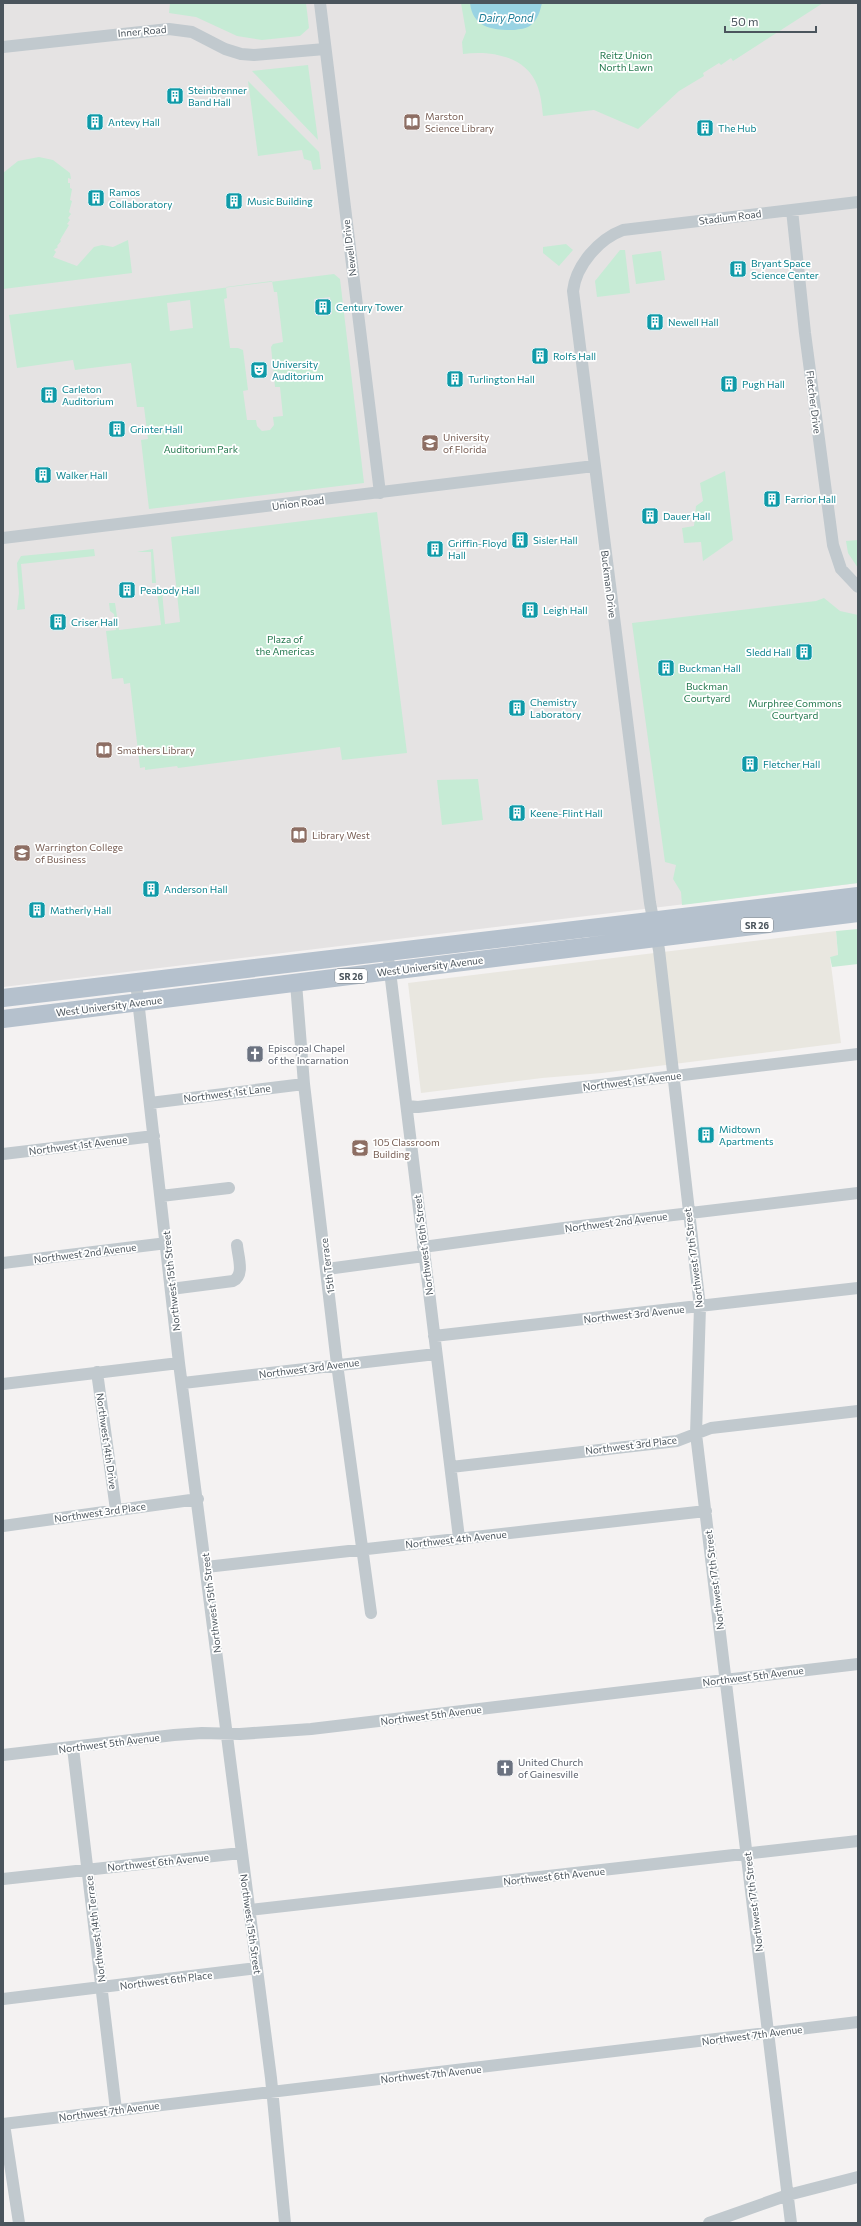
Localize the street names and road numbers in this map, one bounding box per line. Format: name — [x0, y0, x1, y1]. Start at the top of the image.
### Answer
street label: Inner Road — [117, 23, 167, 39]
street label: Stadium Road — [698, 207, 762, 227]
street label: Newell Drive — [340, 219, 358, 277]
street label: Fletcher Drive — [804, 370, 824, 434]
street label: Union Road — [271, 494, 325, 512]
street label: Buckman Drive — [599, 549, 619, 619]
road number: SR 26 — [741, 918, 773, 932]
street label: West University Avenue — [376, 954, 484, 978]
road number: SR 26 — [335, 969, 367, 983]
street label: West University Avenue — [55, 994, 163, 1018]
street label: Northwest 1st Avenue — [582, 1069, 682, 1093]
street label: Northwest 1st Lane — [183, 1082, 271, 1104]
street label: Northwest 1st Avenue — [28, 1133, 128, 1157]
street label: Northwest 16th Street — [411, 1194, 435, 1296]
street label: Northwest 17th Street — [681, 1207, 705, 1309]
street label: Northwest 2nd Avenue — [564, 1210, 668, 1234]
street label: Northwest 15th Street — [160, 1230, 182, 1332]
street label: 15th Terrace — [318, 1237, 336, 1295]
street label: Northwest 2nd Avenue — [33, 1241, 137, 1265]
street label: Northwest 3rd Avenue — [583, 1303, 685, 1325]
street label: Northwest 3rd Avenue — [258, 1356, 360, 1380]
street label: Northwest 14th Drive — [94, 1392, 120, 1490]
street label: Northwest 3rd Place — [584, 1433, 678, 1457]
street label: Northwest 3rd Place — [53, 1500, 147, 1524]
street label: Northwest 4th Avenue — [405, 1528, 507, 1550]
street label: Northwest 17th Street — [702, 1529, 726, 1631]
street label: Northwest 15th Street — [199, 1552, 223, 1654]
street label: Northwest 5th Avenue — [702, 1664, 804, 1688]
street label: Northwest 5th Avenue — [380, 1703, 482, 1727]
street label: Northwest 5th Avenue — [58, 1731, 160, 1755]
street label: Northwest 6th Avenue — [107, 1851, 209, 1873]
street label: Northwest 17th Street — [741, 1851, 765, 1953]
street label: Northwest 6th Avenue — [503, 1865, 605, 1887]
street label: Northwest 15th Street — [238, 1873, 264, 1975]
street label: Northwest 14th Terrace — [83, 1875, 107, 1983]
street label: Northwest 6th Place — [119, 1968, 213, 1992]
street label: Northwest 7th Avenue — [701, 2023, 803, 2047]
street label: Northwest 7th Avenue — [380, 2063, 482, 2085]
street label: Northwest 7th Avenue — [58, 2099, 160, 2123]

